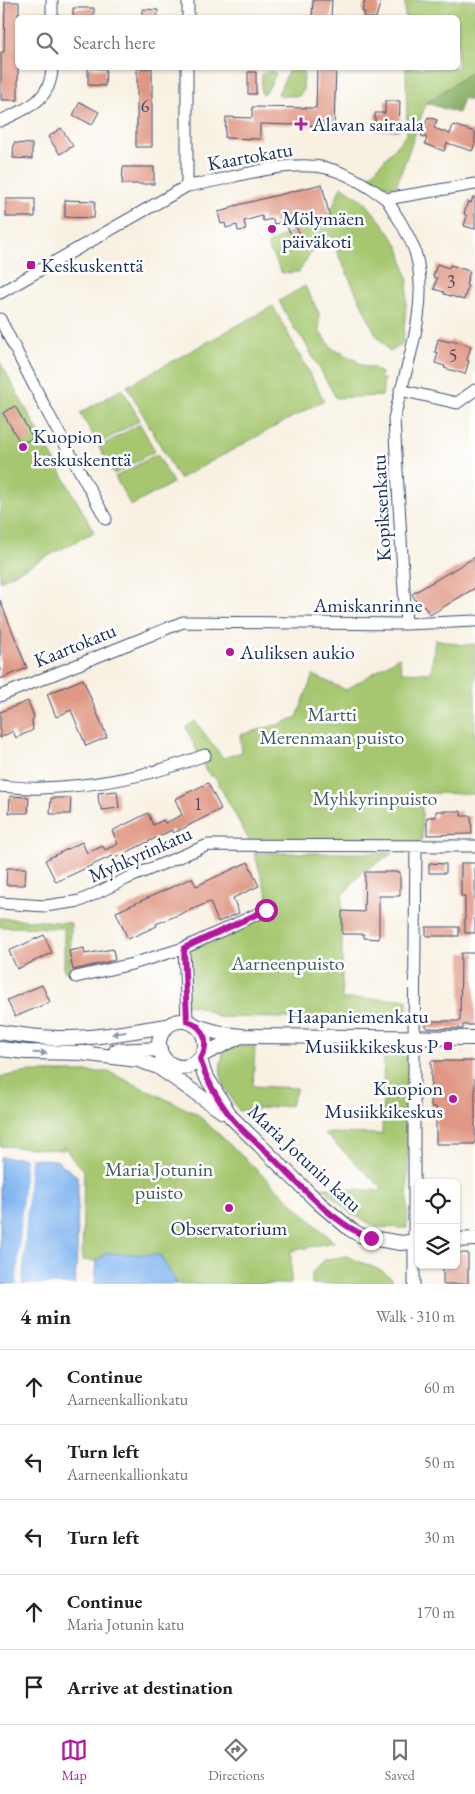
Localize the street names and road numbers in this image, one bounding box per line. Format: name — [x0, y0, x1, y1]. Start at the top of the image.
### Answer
street label: Kaartokatu — [205, 136, 295, 176]
street label: Kopiksenkatu — [365, 453, 397, 562]
street label: Amiskanrinne — [312, 592, 423, 618]
street label: Kaartokatu — [30, 617, 120, 673]
street label: Myhkyrinkatu — [84, 819, 196, 888]
street label: Haapaniemenkatu — [287, 1003, 429, 1029]
street label: Maria Jotunin katu — [242, 1098, 368, 1218]

